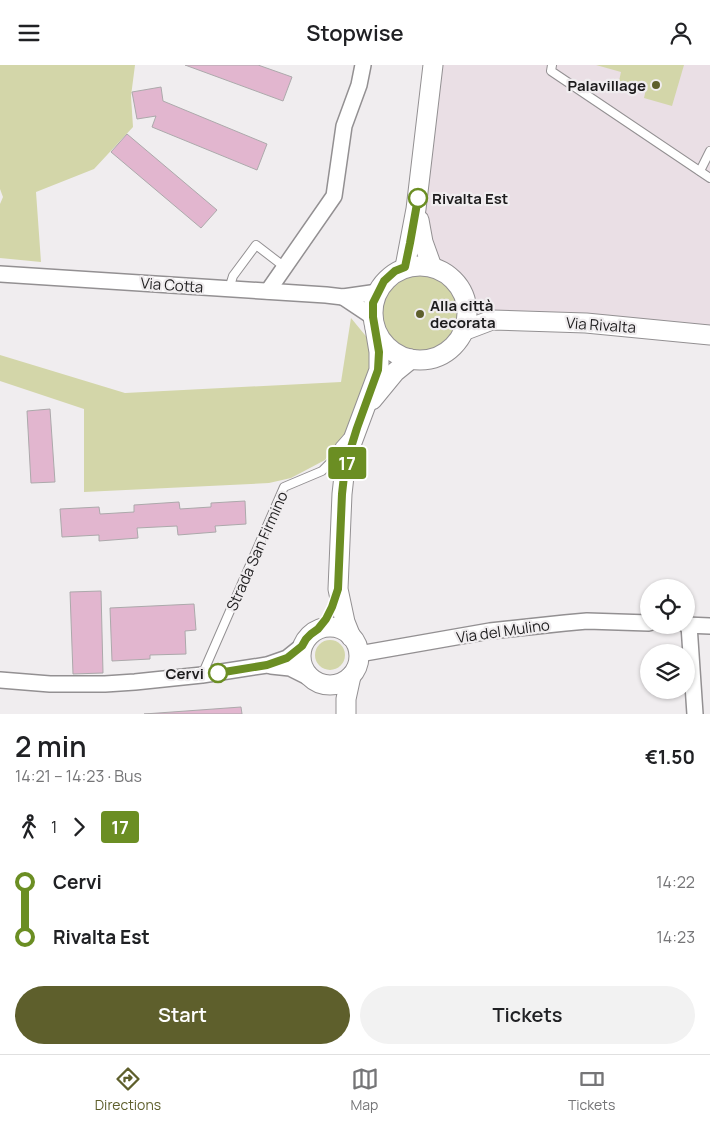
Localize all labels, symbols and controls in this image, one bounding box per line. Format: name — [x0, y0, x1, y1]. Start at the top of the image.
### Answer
text: Stopwise — [306, 18, 404, 48]
icon: menu — [15, 19, 43, 47]
icon: person — [667, 19, 695, 47]
place label: Palavillage — [568, 75, 646, 96]
marker: Palavillage — [650, 79, 662, 91]
marker: Rivalta Est — [408, 188, 428, 208]
place label: Rivalta Est — [432, 188, 508, 209]
street label: Via Cotta — [140, 272, 204, 298]
place label: Alla città decorata — [430, 295, 496, 333]
marker: Alla città decorata — [414, 308, 426, 320]
street label: Via Rivalta — [565, 312, 637, 338]
line badge: 17 — [324, 447, 370, 479]
text: 17 — [338, 451, 356, 475]
street label: Strada San Firmino — [221, 488, 293, 614]
map controls — [640, 579, 695, 699]
button: locate — [640, 579, 695, 634]
street label: Via del Mulino — [455, 614, 551, 648]
button: layers — [640, 644, 695, 699]
place label: Cervi — [165, 663, 204, 684]
marker: Cervi — [208, 663, 228, 683]
text: 2 min — [15, 727, 86, 765]
text: €1.50 — [645, 744, 695, 770]
text: 14:21 – 14:23 · Bus — [15, 765, 142, 787]
icon: walk — [15, 813, 43, 841]
icon: forward — [65, 813, 93, 841]
text: 17 — [111, 815, 129, 839]
text: 1 — [51, 816, 57, 838]
text: Cervi — [53, 869, 102, 895]
text: 14:22 — [656, 871, 695, 893]
text: Rivalta Est — [53, 924, 150, 950]
text: 14:23 — [657, 926, 695, 948]
button: Start — [15, 986, 350, 1044]
button: Tickets — [360, 986, 695, 1044]
tab: Directions — [95, 1065, 161, 1114]
tab: Map — [351, 1065, 379, 1114]
tab: Tickets — [568, 1065, 615, 1114]

